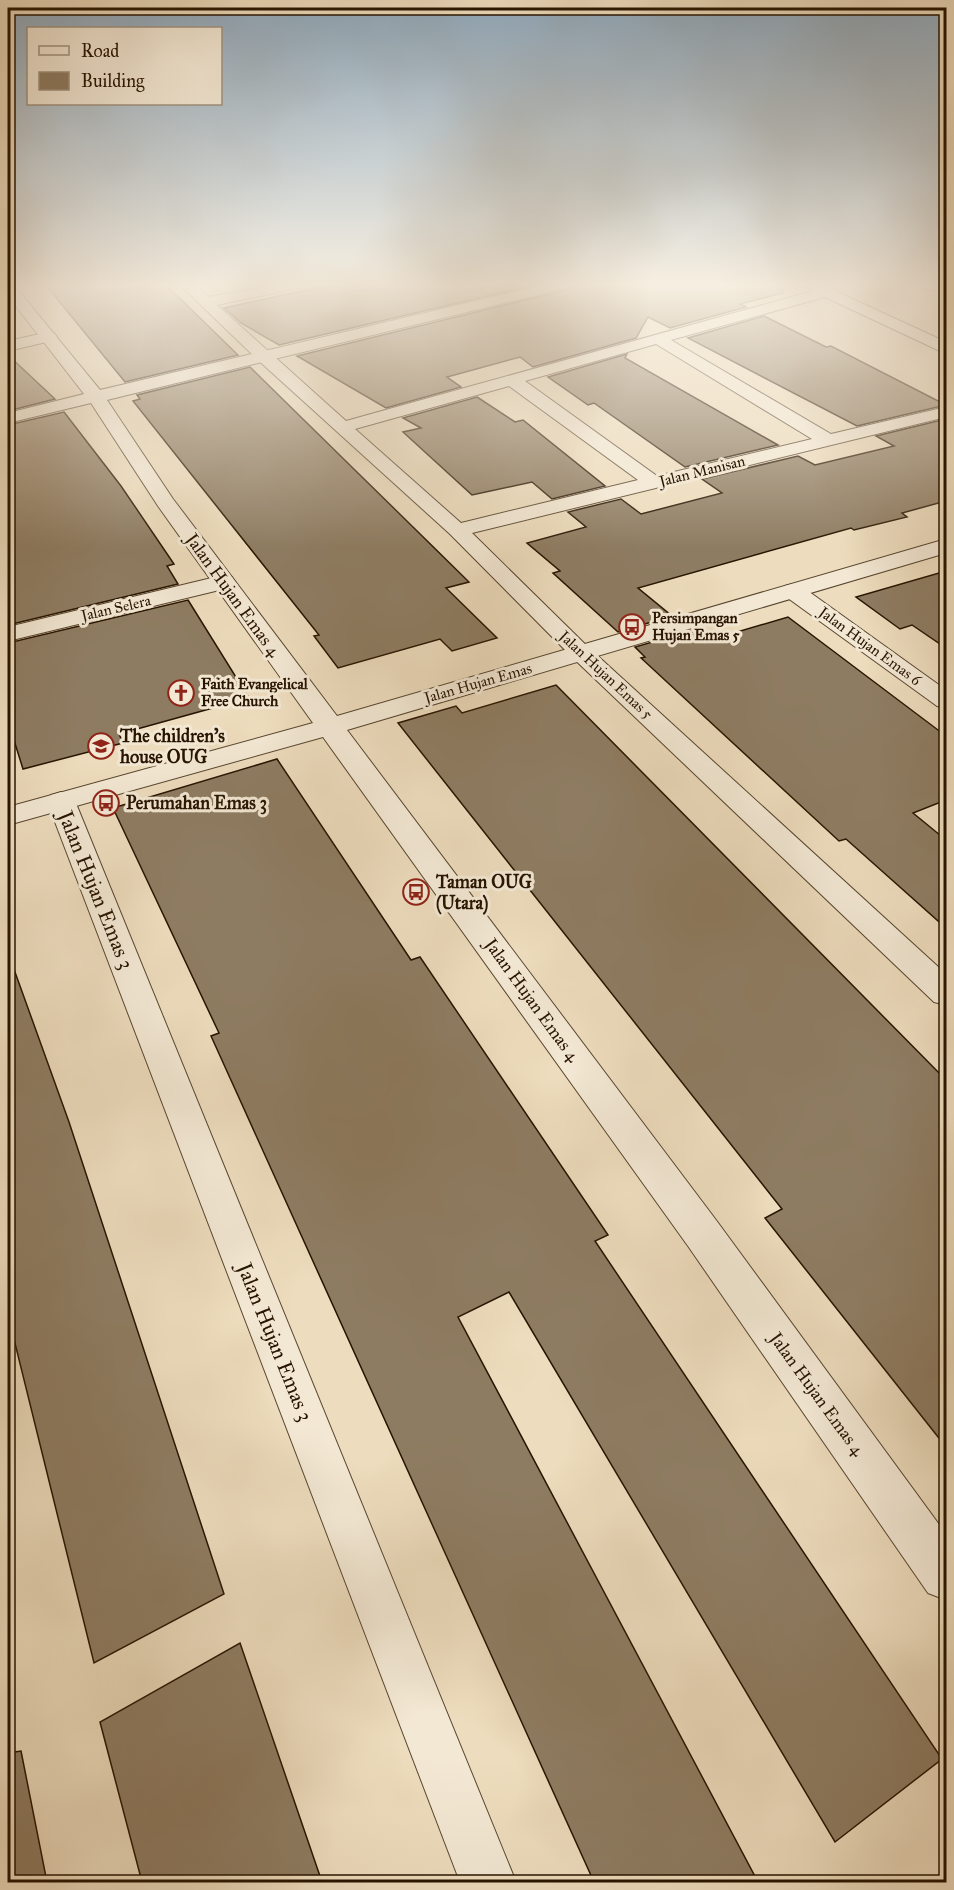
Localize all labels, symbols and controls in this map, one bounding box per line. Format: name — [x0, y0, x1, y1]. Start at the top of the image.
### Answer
legend — [27, 27, 222, 105]
text: Road — [81, 40, 119, 62]
text: Building — [81, 70, 145, 93]
street label: Jalan Manisan — [655, 452, 747, 492]
street label: Jalan Hujan Emas 4 — [179, 527, 286, 662]
street label: Jalan Selera — [77, 591, 153, 626]
street label: Jalan Hujan Emas 6 — [813, 602, 926, 691]
place label: Persimpangan Hujan Emas 5 — [652, 609, 740, 645]
bus stop icon: Persimpangan Hujan Emas 5 — [617, 612, 647, 642]
street label: Jalan Hujan Emas 5 — [553, 626, 657, 724]
street label: Jalan Hujan Emas — [420, 659, 534, 708]
place label: Faith Evangelical Free Church — [201, 675, 309, 710]
church icon: Faith Evangelical Free Church — [166, 678, 196, 708]
place label: The children's house OUG — [119, 725, 225, 768]
school or university icon: The children's house OUG — [86, 731, 116, 761]
bus stop icon: Perumahan Emas 3 — [91, 788, 121, 818]
place label: Perumahan Emas 3 — [126, 792, 267, 815]
street label: Jalan Hujan Emas 3 — [52, 805, 140, 973]
place label: Taman OUG (Utara) — [435, 871, 532, 915]
bus stop icon: Taman OUG (Utara) — [401, 877, 431, 907]
street label: Jalan Hujan Emas 4 — [478, 932, 585, 1067]
street label: Jalan Hujan Emas 3 — [231, 1257, 319, 1425]
street label: Jalan Hujan Emas 4 — [763, 1326, 870, 1461]

